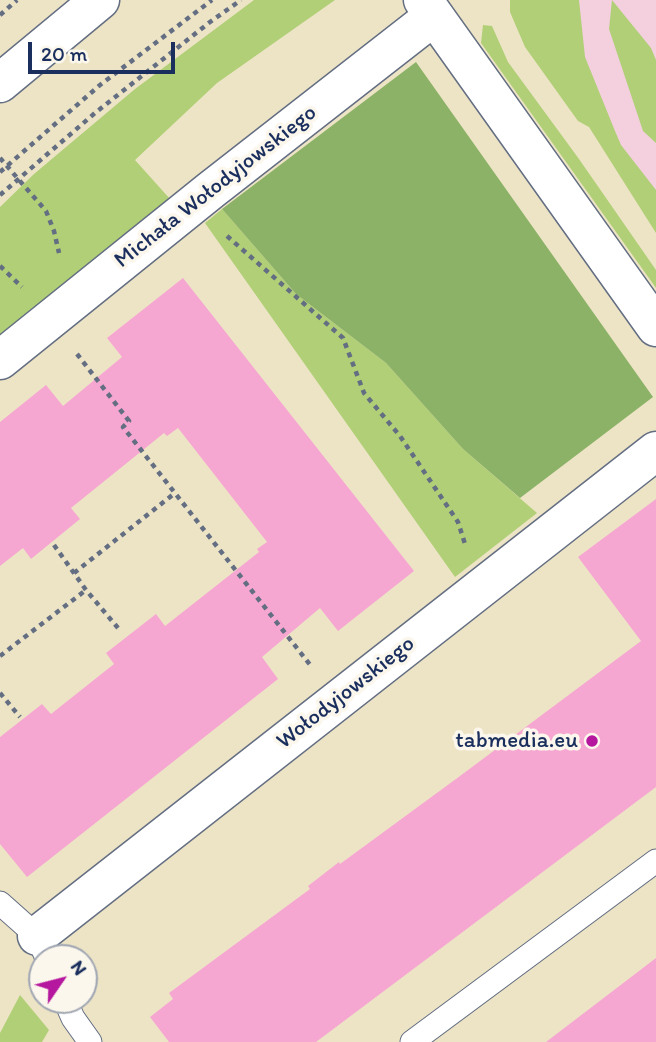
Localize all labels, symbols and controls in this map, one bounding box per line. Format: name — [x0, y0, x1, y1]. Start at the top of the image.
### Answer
scale bar — [32, 28, 178, 72]
text: 20 m — [41, 41, 87, 66]
street label: Michała Wołodyjowskiego — [109, 99, 323, 275]
street label: Wołodyjowskiego — [271, 630, 421, 756]
place label: tabmedia.eu — [455, 727, 578, 755]
marker: tabmedia.eu — [584, 733, 600, 749]
north arrow — [28, 944, 98, 1014]
text: N — [66, 956, 92, 980]

